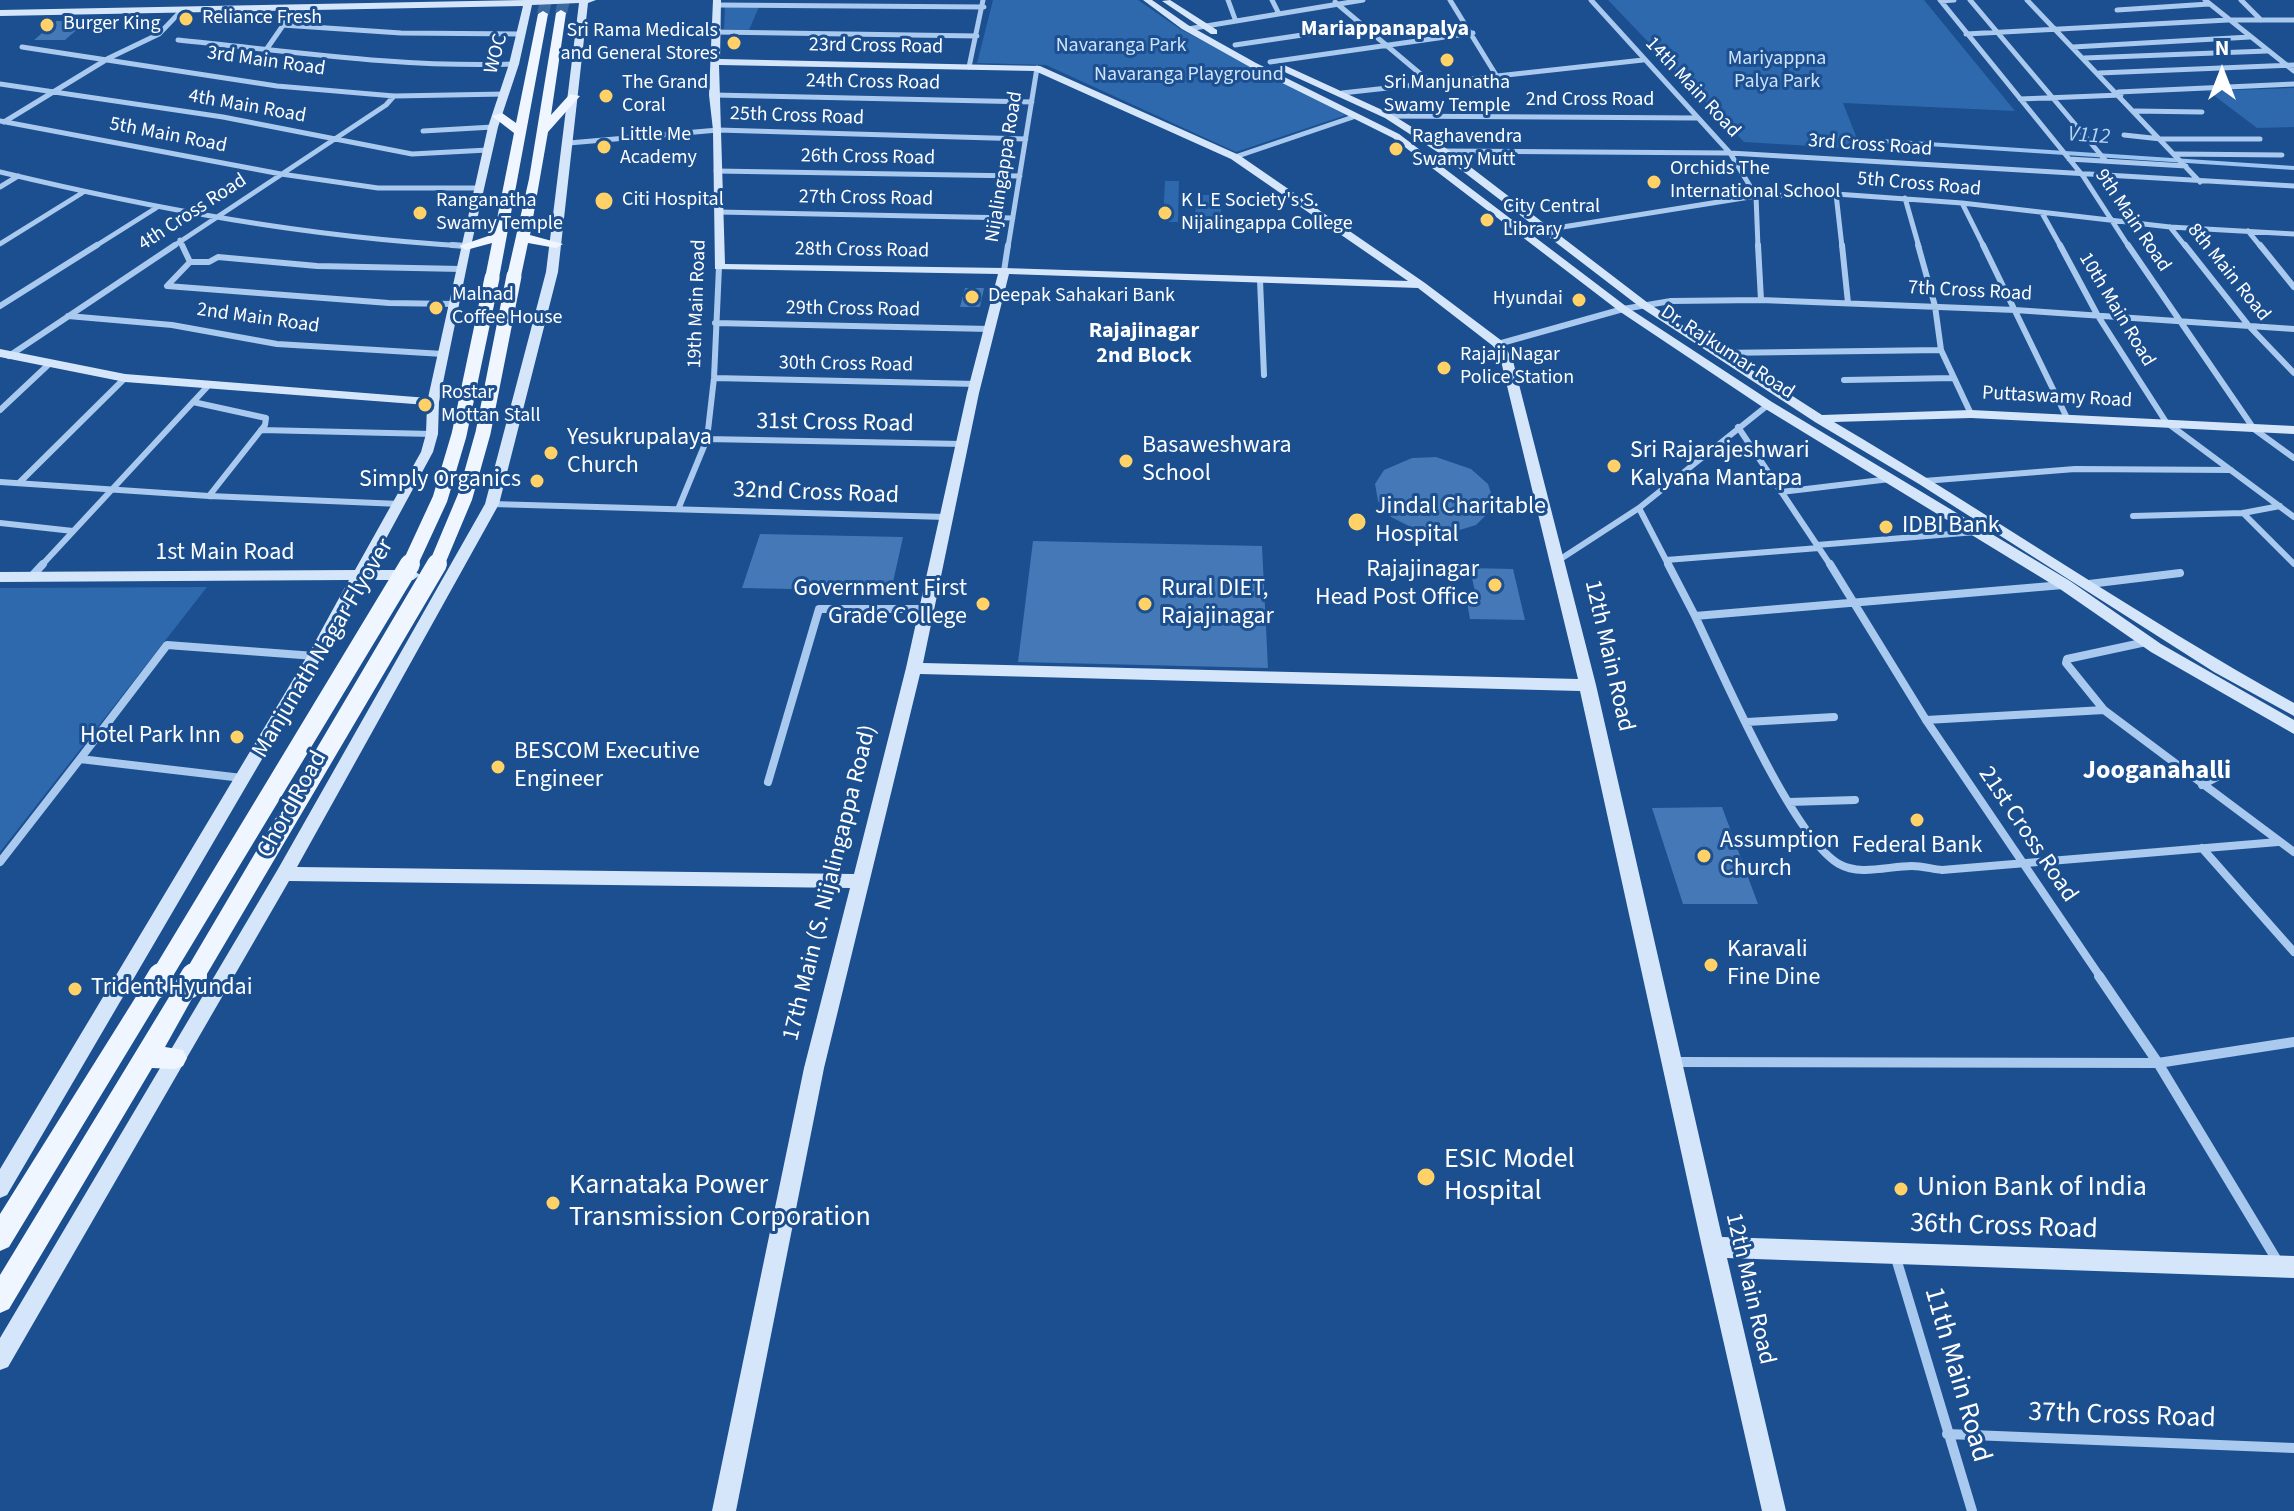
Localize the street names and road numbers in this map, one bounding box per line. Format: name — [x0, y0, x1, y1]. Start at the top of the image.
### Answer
street label: WOC — [480, 31, 514, 77]
street label: 14th Main Road — [1639, 33, 1745, 143]
street label: 23rd Cross Road — [809, 34, 943, 60]
street label: 3rd Main Road — [205, 42, 327, 82]
street label: 24th Cross Road — [806, 70, 940, 96]
street label: 4th Main Road — [186, 85, 308, 129]
street label: 2nd Cross Road — [1526, 89, 1654, 113]
street label: Nijalingappa Road — [981, 90, 1029, 244]
street label: 25th Cross Road — [730, 103, 864, 131]
street label: 5th Main Road — [107, 113, 229, 159]
street label: 3rd Cross Road — [1807, 130, 1933, 162]
street label: 26th Cross Road — [801, 145, 935, 171]
street label: 9th Main Road — [2089, 165, 2175, 277]
street label: 5th Cross Road — [1856, 168, 1982, 202]
street label: 4th Cross Road — [134, 169, 252, 257]
street label: 27th Cross Road — [799, 186, 933, 212]
street label: 8th Main Road — [2181, 219, 2275, 327]
street label: 28th Cross Road — [795, 238, 929, 264]
street label: 19th Main Road — [684, 239, 712, 369]
street label: 10th Main Road — [2073, 249, 2159, 371]
street label: 7th Cross Road — [1907, 277, 2033, 307]
street label: 29th Cross Road — [786, 297, 920, 323]
street label: 2nd Main Road — [195, 299, 321, 339]
street label: Dr. Rajkumar Road — [1656, 301, 1798, 405]
street label: 30th Cross Road — [779, 352, 913, 378]
street label: Puttaswamy Road — [1981, 382, 2133, 414]
street label: 31st Cross Road — [756, 408, 914, 440]
street label: 32nd Cross Road — [732, 477, 900, 511]
street label: Manjunath Nagar Flyover — [247, 534, 401, 764]
street label: 1st Main Road — [155, 540, 295, 568]
street label: 12th Main Road — [1577, 577, 1639, 735]
street label: 17th Main (S. Nijalingappa Road) — [778, 722, 884, 1044]
street label: Chord Road — [252, 747, 334, 863]
street label: 21st Cross Road — [1971, 762, 2083, 908]
street label: 36th Cross Road — [1910, 1208, 2098, 1248]
street label: 12th Main Road — [1718, 1210, 1780, 1368]
street label: 11th Main Road — [1915, 1284, 1997, 1466]
street label: 37th Cross Road — [2028, 1397, 2216, 1437]

